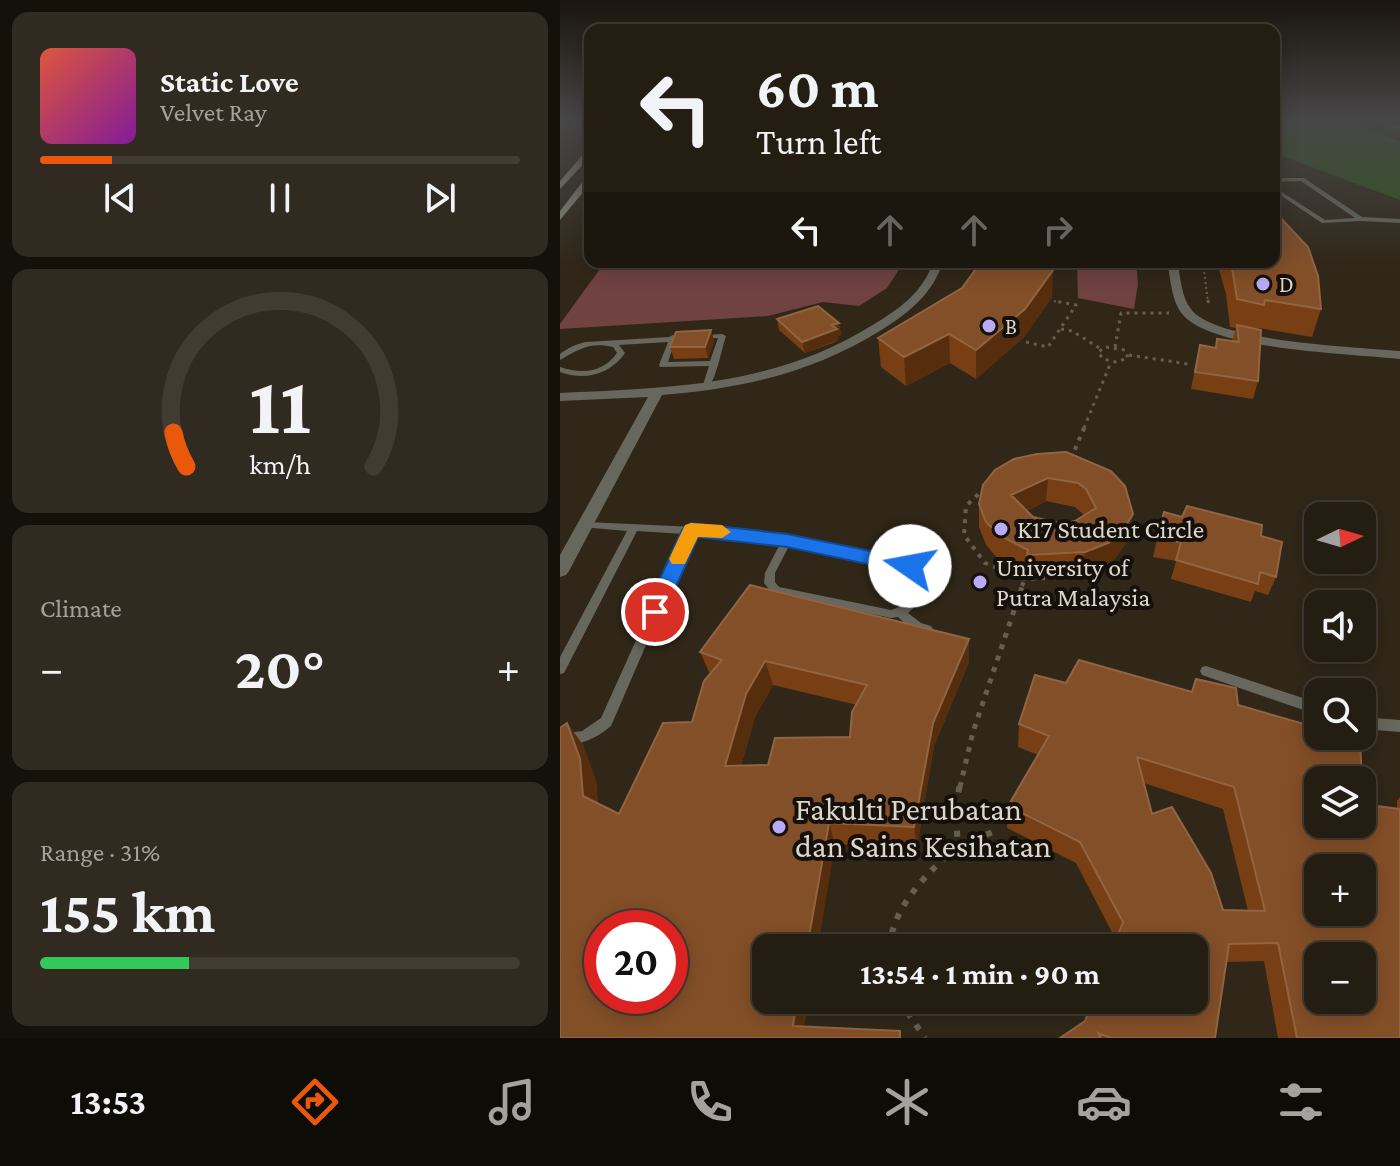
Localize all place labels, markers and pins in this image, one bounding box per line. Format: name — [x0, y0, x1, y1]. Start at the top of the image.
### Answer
place label: D — [1279, 272, 1294, 297]
marker: D — [1254, 275, 1272, 293]
place label: B — [1005, 314, 1017, 339]
marker: B — [980, 317, 998, 335]
place label: K17 Student Circle — [1017, 515, 1204, 544]
marker: K17 Student Circle — [992, 520, 1010, 538]
place label: University of Putra Malaysia — [996, 553, 1150, 612]
marker: University of Putra Malaysia — [971, 573, 989, 591]
pin — [621, 578, 689, 646]
place label: Fakulti Perubatan dan Sains Kesihatan — [795, 791, 1051, 864]
marker: Fakulti Perubatan dan Sains Kesihatan — [770, 818, 788, 836]

